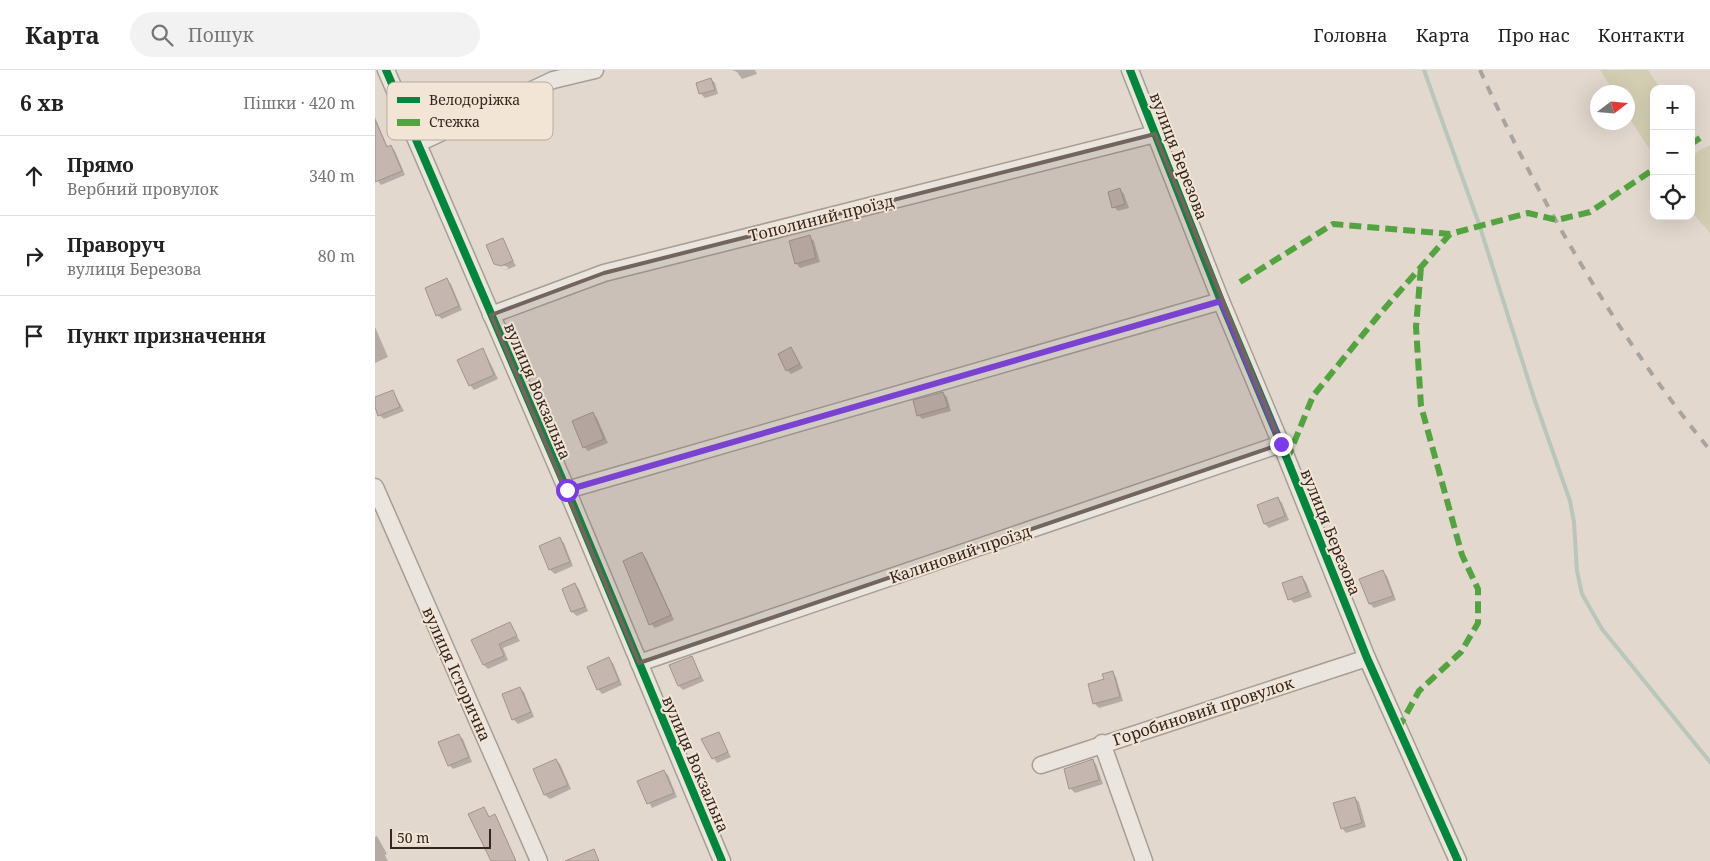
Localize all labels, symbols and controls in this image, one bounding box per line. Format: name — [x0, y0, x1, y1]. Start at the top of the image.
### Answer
search box — [130, 12, 480, 57]
text: Карта — [25, 18, 100, 51]
icon: search — [148, 21, 176, 49]
text: Пошук — [188, 22, 254, 48]
text: Головна — [1313, 23, 1388, 47]
text: Карта — [1416, 23, 1470, 47]
text: Про нас — [1498, 23, 1570, 47]
text: Контакти — [1598, 23, 1685, 47]
legend — [387, 82, 553, 140]
north arrow — [1590, 85, 1635, 130]
map controls — [1650, 85, 1695, 220]
button: + — [1650, 85, 1695, 130]
text: 6 хв — [20, 89, 64, 117]
street label: вулиця Березова — [1145, 89, 1213, 223]
text: Велодоріжка — [429, 90, 520, 109]
text: Пішки · 420 m — [243, 92, 355, 114]
text: Стежка — [429, 112, 480, 131]
button: − — [1650, 130, 1695, 175]
text: Прямо — [67, 152, 134, 178]
icon: ahead — [20, 162, 48, 190]
text: 340 m — [309, 165, 355, 187]
button: locate — [1650, 175, 1695, 220]
text: Вербний провулок — [67, 178, 219, 200]
street label: Тополиний проїзд — [746, 189, 896, 247]
text: Праворуч — [67, 232, 165, 258]
icon: right — [20, 242, 48, 270]
text: 80 m — [318, 245, 355, 267]
text: вулиця Березова — [67, 258, 202, 280]
street label: вулиця Вокзальна — [499, 319, 577, 463]
icon: arrive — [20, 322, 48, 350]
text: Пункт призначення — [67, 323, 266, 349]
route end — [1270, 433, 1293, 456]
street label: вулиця Березова — [1296, 465, 1366, 599]
route start — [556, 479, 579, 502]
street label: Калиновий проїзд — [886, 519, 1034, 589]
street label: вулиця Історична — [417, 603, 497, 745]
street label: Горобиновий провулок — [1110, 671, 1297, 751]
street label: вулиця Вокзальна — [657, 692, 735, 836]
scale bar — [390, 826, 491, 849]
text: 50 m — [397, 828, 430, 847]

